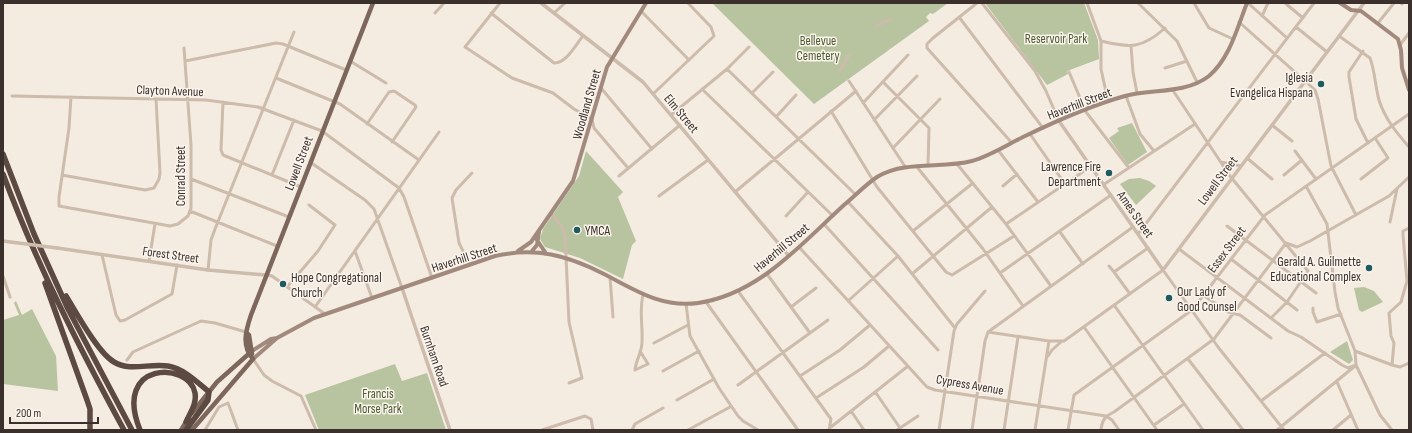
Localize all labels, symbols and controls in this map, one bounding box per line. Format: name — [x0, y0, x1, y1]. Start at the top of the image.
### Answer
park label: Reservoir Park — [1025, 31, 1087, 47]
park label: Bellevue Cemetery — [797, 33, 839, 64]
street label: Woodland Street — [569, 67, 605, 141]
place label: Iglesia Evangelica Hispana — [1230, 70, 1313, 101]
marker: Iglesia Evangelica Hispana — [1316, 79, 1326, 89]
street label: Clayton Avenue — [136, 82, 204, 100]
street label: Haverhill Street — [1045, 84, 1114, 124]
street label: Elm Street — [660, 91, 702, 136]
street label: Lowell Street — [281, 134, 317, 193]
street label: Conrad Street — [173, 146, 189, 206]
street label: Lowell Street — [1194, 153, 1241, 208]
place label: Lawrence Fire Department — [1041, 159, 1101, 190]
marker: Lawrence Fire Department — [1104, 168, 1114, 178]
street label: Ames Street — [1113, 187, 1157, 241]
street label: Haverhill Street — [751, 220, 813, 276]
place label: YMCA — [585, 223, 610, 239]
street label: Essex Street — [1204, 223, 1249, 276]
marker: YMCA — [572, 225, 582, 235]
street label: Haverhill Street — [430, 240, 499, 276]
street label: Forest Street — [142, 243, 200, 267]
place label: Gerald A. Guilmette Educational Complex — [1270, 254, 1361, 285]
marker: Gerald A. Guilmette Educational Complex — [1364, 263, 1374, 273]
place label: Hope Congregational Church — [291, 270, 382, 301]
marker: Hope Congregational Church — [278, 279, 288, 289]
place label: Our Lady of Good Counsel — [1177, 284, 1237, 315]
marker: Our Lady of Good Counsel — [1164, 293, 1174, 303]
street label: Burnham Road — [416, 324, 452, 389]
street label: Cypress Avenue — [935, 371, 1005, 399]
park label: Francis Morse Park — [354, 386, 402, 417]
scale bar — [10, 399, 98, 425]
text: 200 m — [16, 406, 42, 421]

